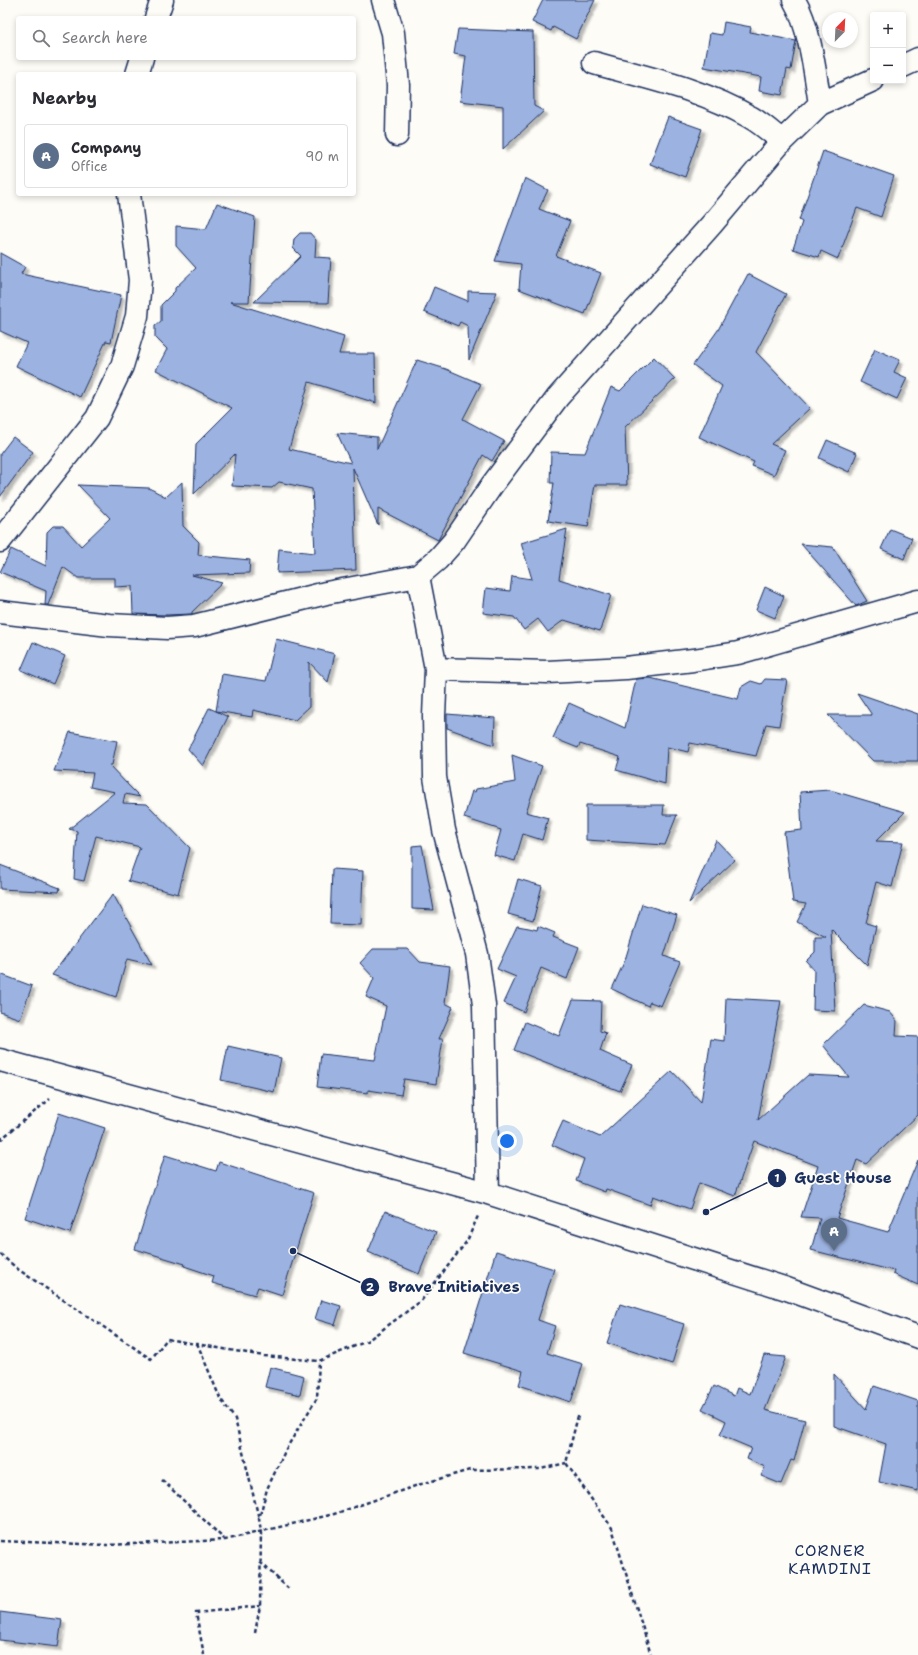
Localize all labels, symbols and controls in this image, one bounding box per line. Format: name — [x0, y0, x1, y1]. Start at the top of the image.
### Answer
north arrow — [822, 12, 858, 48]
map controls — [870, 12, 906, 84]
button: + — [870, 12, 906, 48]
search box — [16, 16, 356, 60]
icon: search — [30, 27, 52, 49]
text: Search here — [62, 28, 148, 48]
button: − — [870, 48, 906, 84]
text: Nearby — [32, 87, 97, 109]
text: Company — [71, 138, 142, 158]
text: A — [41, 148, 51, 165]
text: 90 m — [305, 148, 339, 165]
text: Office — [71, 158, 108, 175]
your location — [497, 1131, 517, 1151]
callout: Guest House — [767, 1164, 900, 1191]
text: Guest House — [794, 1168, 892, 1188]
text: 1 — [774, 1170, 780, 1186]
pin: A — [821, 1218, 847, 1251]
callout: Brave Initiatives — [360, 1273, 527, 1300]
text: Brave Initiatives — [388, 1277, 520, 1297]
text: 2 — [366, 1279, 375, 1295]
district label: CORNER KAMDINI — [788, 1540, 872, 1579]

